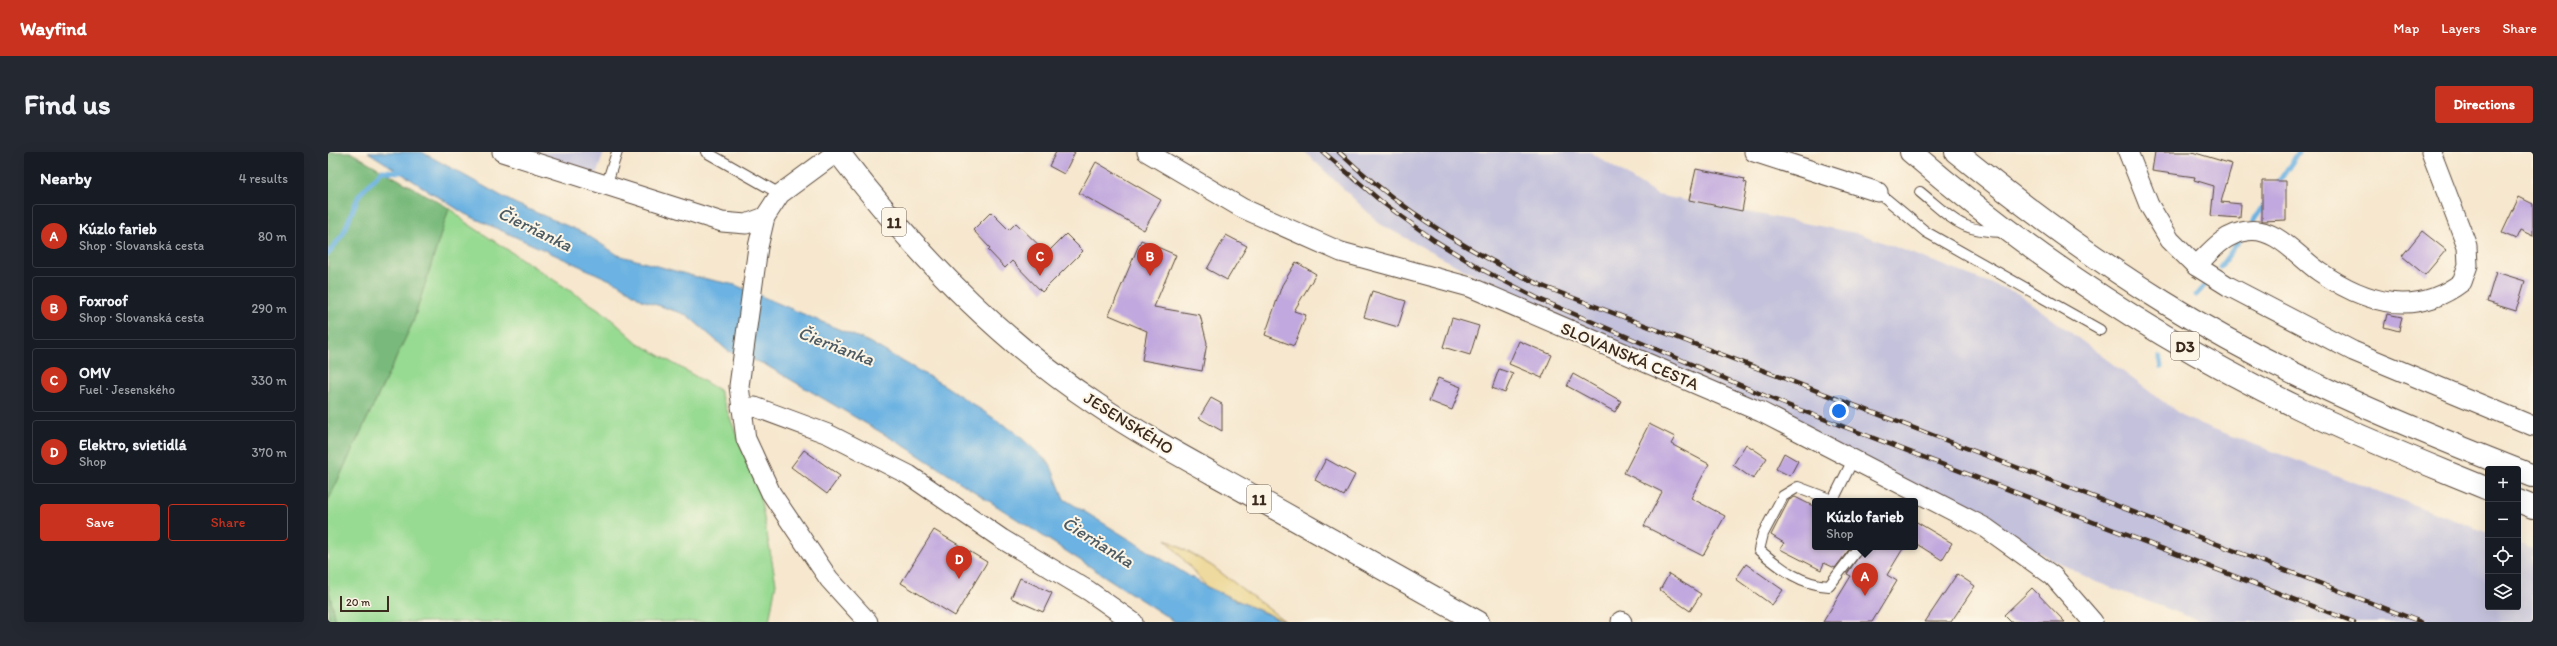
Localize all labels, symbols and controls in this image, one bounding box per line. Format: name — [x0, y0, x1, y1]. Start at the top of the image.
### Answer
text: Wayfind — [20, 17, 87, 40]
text: Map — [2394, 20, 2419, 37]
text: Layers — [2441, 20, 2480, 37]
text: Share — [2502, 20, 2537, 37]
button: Directions — [2435, 86, 2533, 123]
text: Find us — [24, 87, 111, 121]
text: Nearby — [40, 168, 92, 188]
text: 4 results — [239, 171, 288, 186]
water label: Čierňanka — [494, 202, 576, 257]
road number: 11 — [882, 208, 906, 236]
text: Kúzlo farieb — [79, 220, 157, 238]
text: A — [50, 229, 58, 244]
text: 80 m — [258, 229, 287, 244]
text: Shop · Slovanská cesta — [79, 238, 204, 253]
pin: C — [1027, 243, 1053, 276]
pin: B — [1137, 243, 1163, 276]
text: Foxroof — [79, 292, 128, 310]
text: B — [50, 301, 58, 316]
text: 290 m — [251, 301, 287, 316]
text: Shop · Slovanská cesta — [79, 310, 204, 325]
street label: SLOVANSKÁ CESTA — [1558, 318, 1702, 394]
water label: Čierňanka — [795, 321, 878, 371]
road number: D3 — [2171, 332, 2199, 360]
text: OMV — [79, 364, 111, 382]
text: C — [50, 373, 58, 388]
text: 330 m — [251, 373, 287, 388]
text: Fuel · Jesenského — [79, 382, 175, 397]
street label: JESENSKÉHO — [1080, 388, 1178, 458]
your location — [1829, 401, 1849, 421]
text: Elektro, svietidlá — [79, 436, 187, 454]
text: D — [50, 445, 58, 460]
text: 370 m — [252, 445, 287, 460]
text: Shop — [79, 454, 106, 469]
map controls — [2485, 466, 2521, 610]
button: + — [2485, 466, 2521, 502]
road number: 11 — [1247, 485, 1271, 513]
popup — [1812, 498, 1918, 550]
button: − — [2485, 502, 2521, 538]
button: Save — [40, 504, 160, 541]
button: Share — [168, 504, 288, 541]
text: Kúzlo farieb — [1826, 508, 1904, 526]
water label: Čierňanka — [1058, 512, 1138, 573]
text: Shop — [1826, 526, 1854, 541]
button: locate — [2485, 538, 2521, 574]
pin: D — [946, 546, 972, 579]
pin: A — [1852, 563, 1878, 596]
button: layers — [2485, 574, 2521, 610]
scale bar — [340, 594, 389, 613]
text: 20 m — [346, 596, 370, 609]

